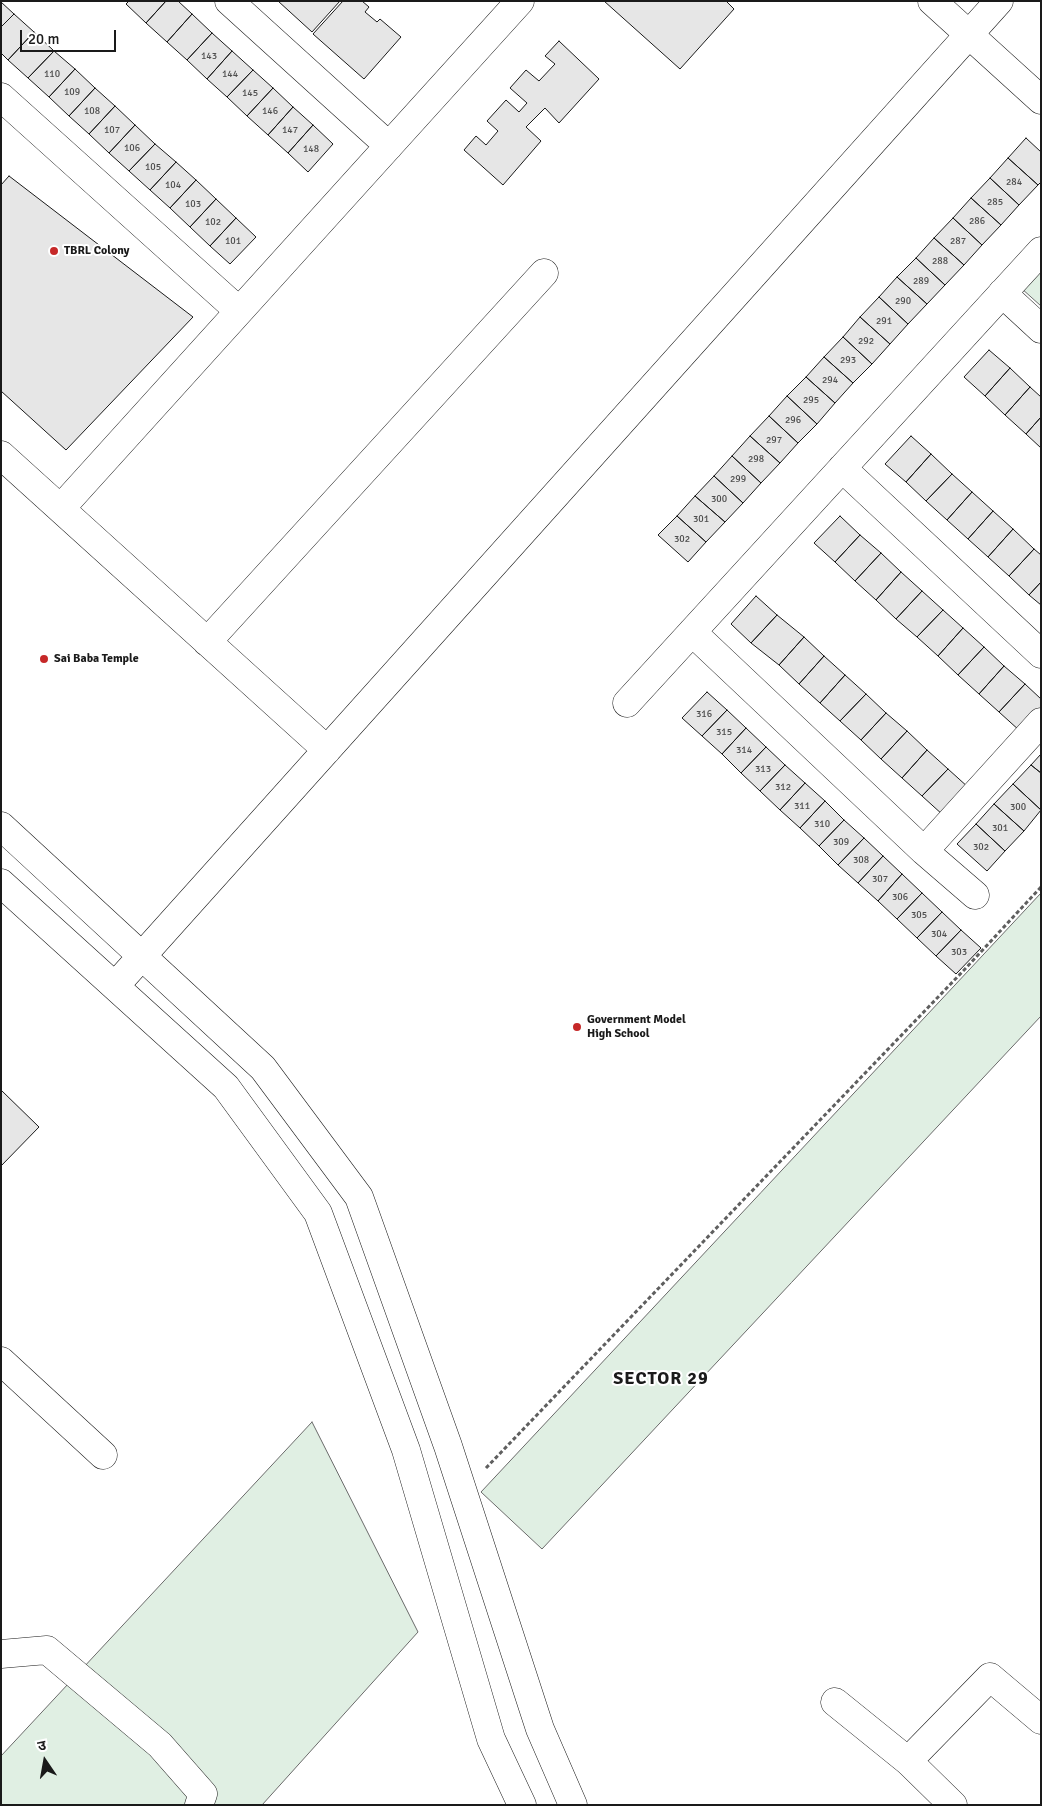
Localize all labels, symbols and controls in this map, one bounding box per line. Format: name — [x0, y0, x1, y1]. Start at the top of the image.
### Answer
scale bar — [22, 20, 119, 52]
text: 20 m — [28, 30, 59, 48]
house number: 143 — [201, 50, 217, 62]
house number: 110 — [44, 68, 60, 80]
house number: 144 — [222, 68, 238, 80]
house number: 109 — [64, 86, 80, 98]
house number: 145 — [242, 87, 258, 99]
house number: 108 — [84, 105, 100, 117]
house number: 146 — [262, 105, 278, 117]
house number: 107 — [104, 124, 120, 136]
house number: 147 — [282, 124, 298, 136]
house number: 106 — [124, 142, 140, 154]
house number: 148 — [303, 143, 319, 155]
house number: 105 — [145, 161, 161, 173]
house number: 284 — [1006, 176, 1022, 188]
house number: 104 — [165, 179, 181, 191]
house number: 285 — [987, 196, 1003, 208]
house number: 103 — [185, 198, 201, 210]
house number: 286 — [969, 215, 985, 227]
house number: 102 — [205, 216, 221, 228]
house number: 101 — [225, 235, 241, 247]
house number: 287 — [950, 235, 966, 247]
place label: TBRL Colony — [64, 244, 130, 258]
marker: TBRL Colony — [48, 245, 60, 257]
house number: 288 — [932, 255, 948, 267]
house number: 289 — [913, 275, 929, 287]
house number: 290 — [895, 295, 911, 307]
house number: 291 — [876, 315, 892, 327]
house number: 292 — [858, 335, 874, 347]
house number: 293 — [840, 354, 856, 366]
house number: 294 — [822, 374, 838, 386]
house number: 295 — [803, 394, 819, 406]
house number: 296 — [785, 414, 801, 426]
house number: 297 — [766, 434, 782, 446]
house number: 298 — [748, 453, 764, 465]
house number: 299 — [730, 473, 746, 485]
house number: 300 — [711, 493, 727, 505]
house number: 301 — [693, 513, 709, 525]
house number: 302 — [674, 533, 690, 545]
place label: Sai Baba Temple — [54, 652, 139, 666]
marker: Sai Baba Temple — [38, 653, 50, 665]
house number: 316 — [696, 708, 712, 720]
house number: 315 — [716, 726, 732, 738]
house number: 314 — [736, 744, 752, 756]
house number: 313 — [755, 763, 771, 775]
house number: 312 — [775, 781, 791, 793]
house number: 311 — [794, 800, 810, 812]
house number: 300 — [1010, 801, 1026, 813]
house number: 310 — [814, 818, 830, 830]
house number: 301 — [992, 822, 1008, 834]
house number: 309 — [833, 836, 849, 848]
house number: 302 — [973, 841, 989, 853]
house number: 308 — [853, 854, 869, 866]
house number: 307 — [872, 873, 888, 885]
house number: 306 — [892, 891, 908, 903]
house number: 305 — [911, 909, 927, 921]
house number: 304 — [931, 928, 947, 940]
house number: 303 — [951, 946, 967, 958]
place label: Government Model High School — [587, 1013, 686, 1041]
marker: Government Model High School — [571, 1021, 583, 1033]
district label: SECTOR 29 — [612, 1368, 710, 1390]
north arrow — [20, 1736, 70, 1786]
text: उ — [36, 1737, 48, 1755]

